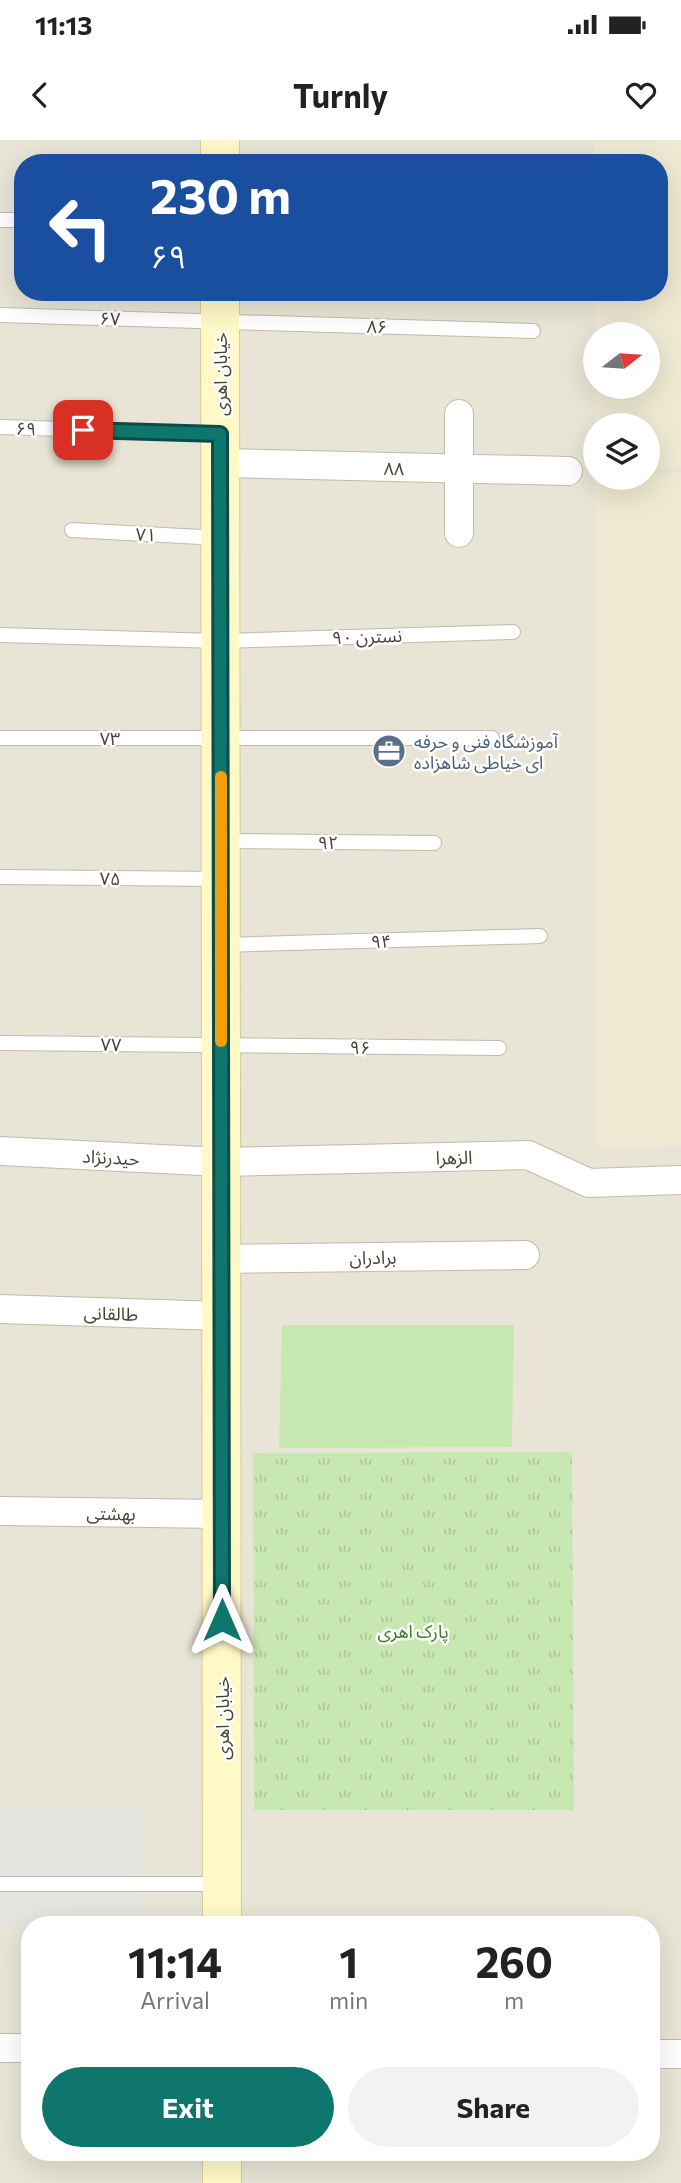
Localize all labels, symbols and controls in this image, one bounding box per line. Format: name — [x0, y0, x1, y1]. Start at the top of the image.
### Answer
text: 11:13 — [35, 9, 92, 40]
text: Turnly — [293, 75, 388, 115]
icon: back — [21, 76, 59, 114]
icon: heart — [622, 76, 660, 114]
text: 230 m — [150, 164, 291, 224]
icon: left — [35, 182, 126, 273]
text: ۶۹ — [150, 235, 187, 275]
street label: ۶۷ — [100, 307, 120, 329]
street label: ۸۶ — [366, 315, 388, 337]
north arrow — [583, 322, 660, 399]
map controls — [583, 322, 660, 490]
street label: خیابان اهری — [209, 332, 232, 416]
pin — [53, 400, 113, 460]
icon: arrive — [64, 411, 102, 449]
button: layers — [583, 413, 660, 490]
street label: ۶۹ — [15, 417, 37, 439]
street label: ۸۸ — [383, 457, 405, 479]
street label: ۷۱ — [135, 522, 157, 546]
street label: نسترن ۹۰ — [331, 624, 403, 649]
street label: ۷۳ — [100, 727, 120, 749]
place label: آموزشگاه فنی و حرفه ای خیاطی شاهزاده — [414, 730, 559, 774]
office icon: آموزشگاه فنی و حرفه ای خیاطی شاهزاده — [370, 732, 408, 770]
street label: ۹۲ — [318, 831, 338, 853]
street label: ۷۵ — [100, 867, 120, 889]
street label: ۹۴ — [370, 930, 392, 952]
street label: ۷۷ — [101, 1033, 121, 1055]
street label: ۹۶ — [350, 1036, 370, 1058]
street label: حیدرنژاد — [82, 1145, 140, 1170]
street label: الزهرا — [435, 1146, 473, 1169]
street label: برادران — [349, 1246, 397, 1269]
street label: طالقانی — [83, 1301, 139, 1326]
street label: بهشتی — [86, 1502, 136, 1525]
position arrow — [185, 1583, 259, 1657]
park label: پارک اهری — [377, 1620, 449, 1643]
street label: خیابان اهری — [211, 1676, 234, 1760]
text: 11:14 — [128, 1935, 222, 1987]
text: 1 — [339, 1935, 358, 1987]
text: 260 — [475, 1935, 553, 1987]
text: Arrival — [140, 1986, 210, 2014]
text: min — [329, 1986, 368, 2014]
text: m — [504, 1986, 524, 2014]
button: Exit — [42, 2067, 334, 2147]
button: Share — [348, 2067, 639, 2147]

